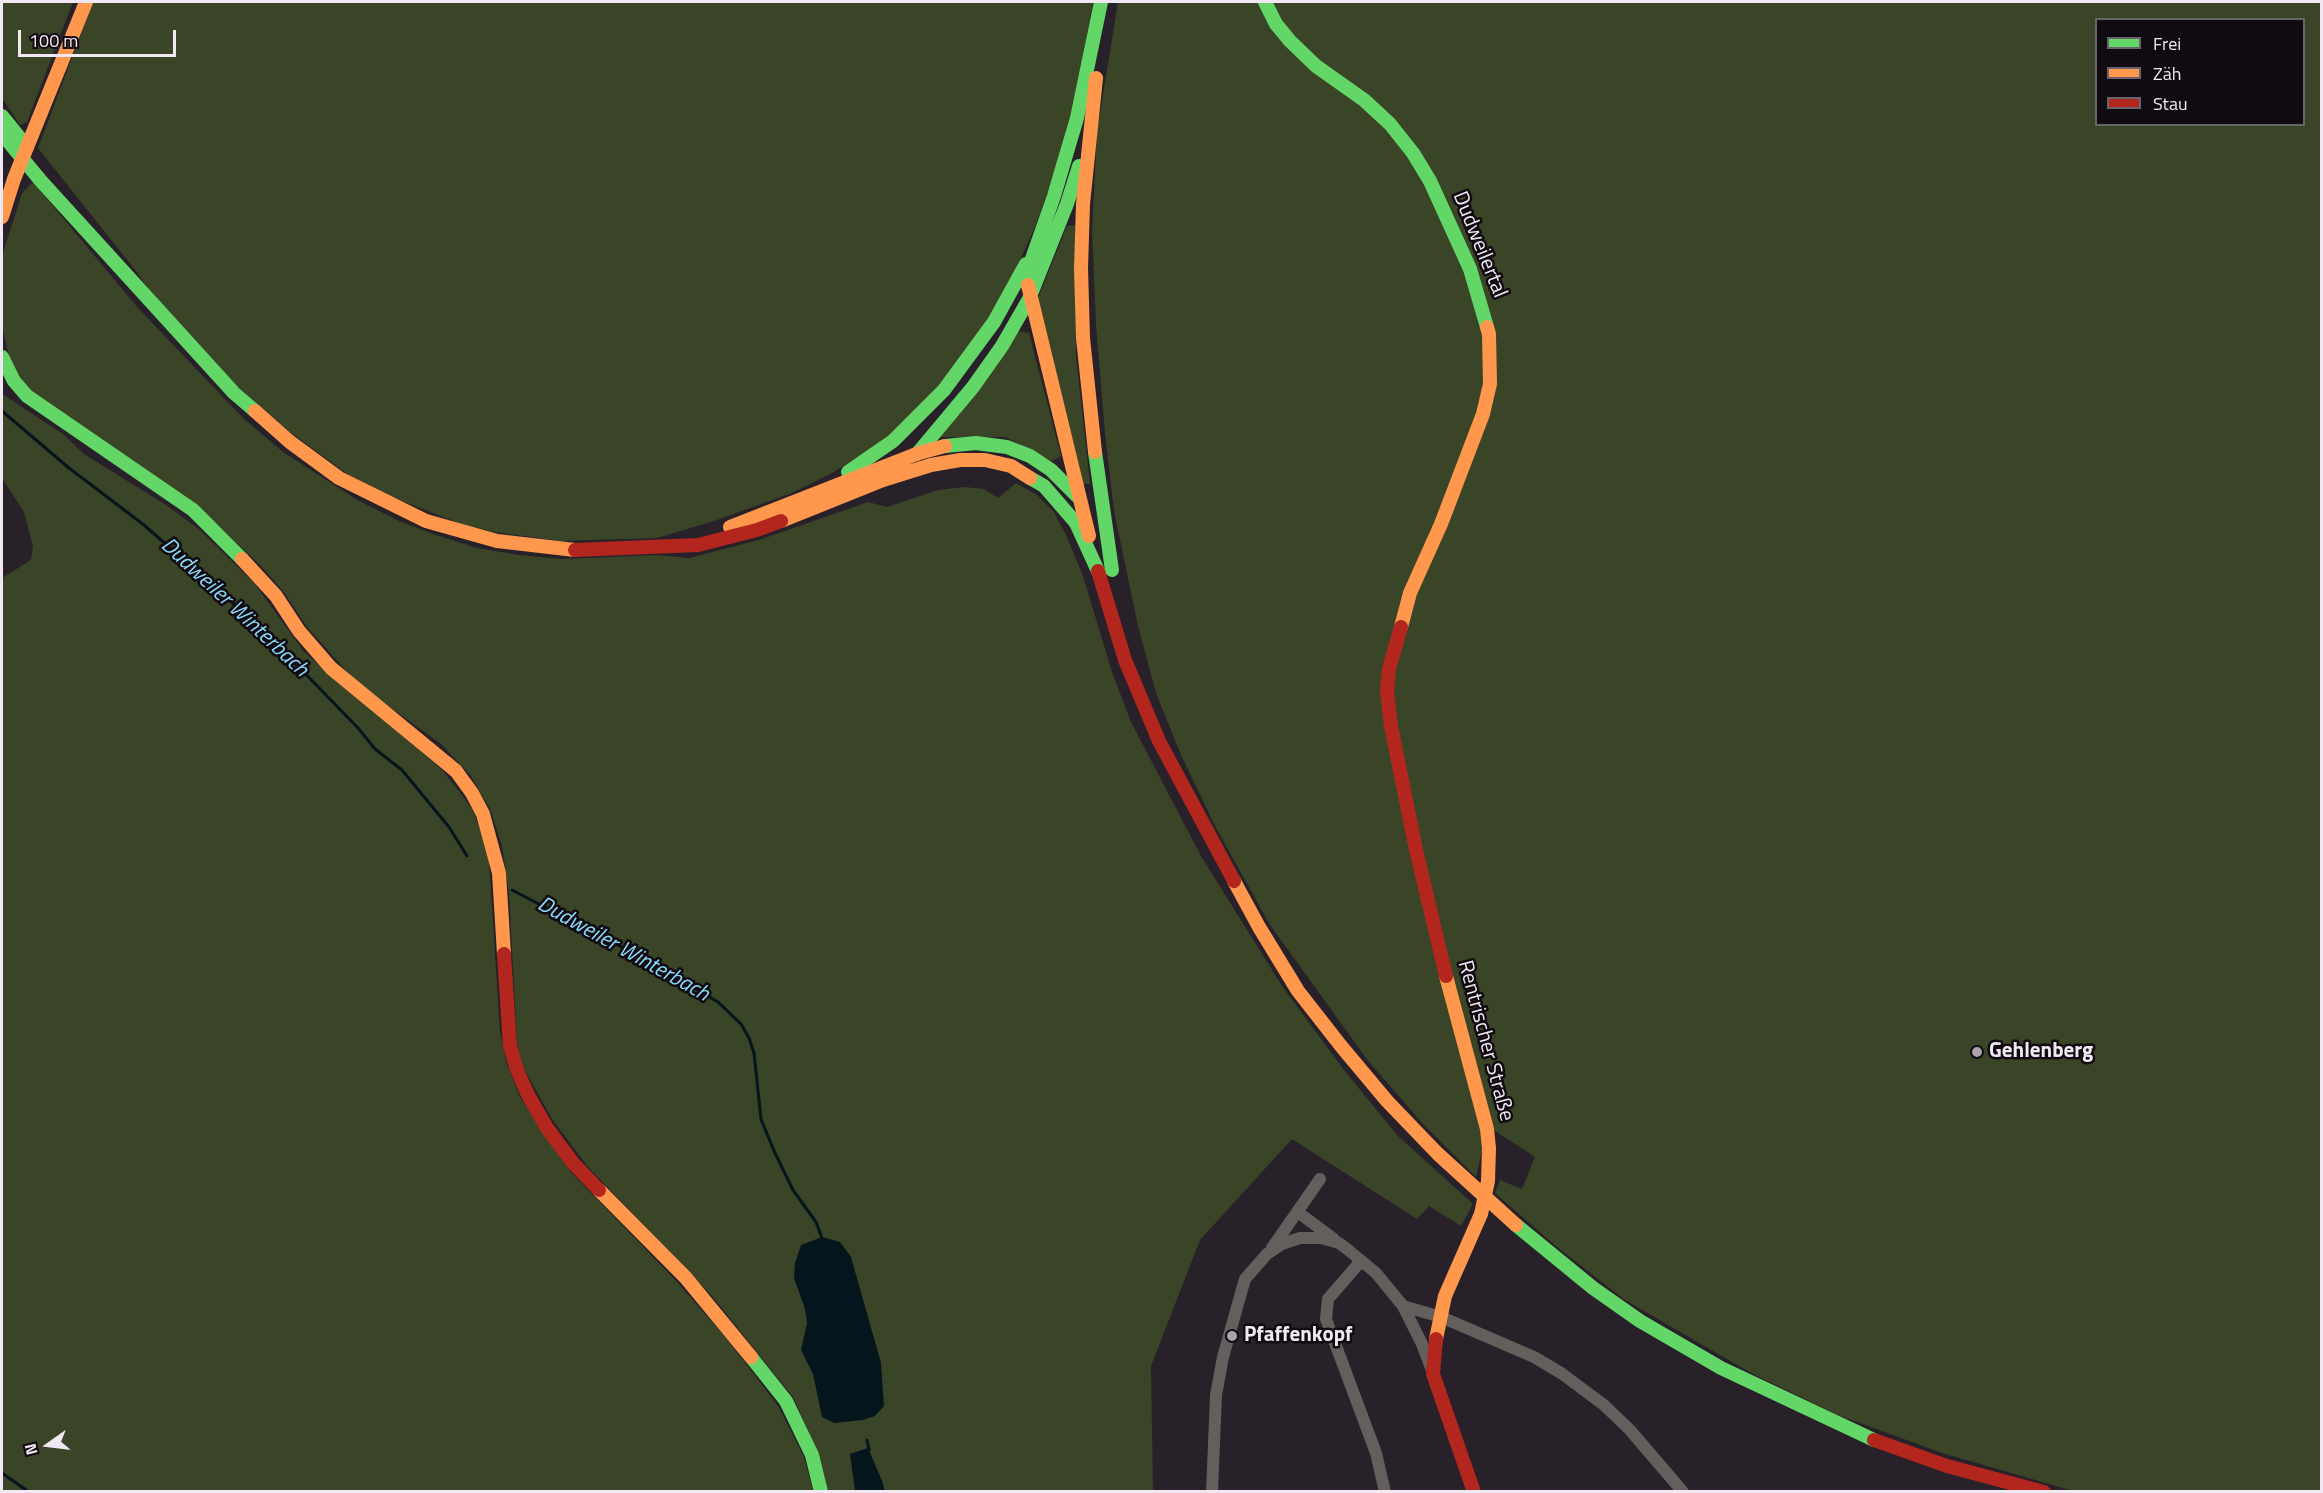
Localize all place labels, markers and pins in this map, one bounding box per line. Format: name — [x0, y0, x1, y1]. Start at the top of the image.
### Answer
place label: Gehlenberg — [1989, 1039, 2093, 1065]
marker: Gehlenberg — [1970, 1045, 1984, 1059]
place label: Pfaffenkopf — [1244, 1323, 1353, 1349]
marker: Pfaffenkopf — [1225, 1329, 1239, 1343]

